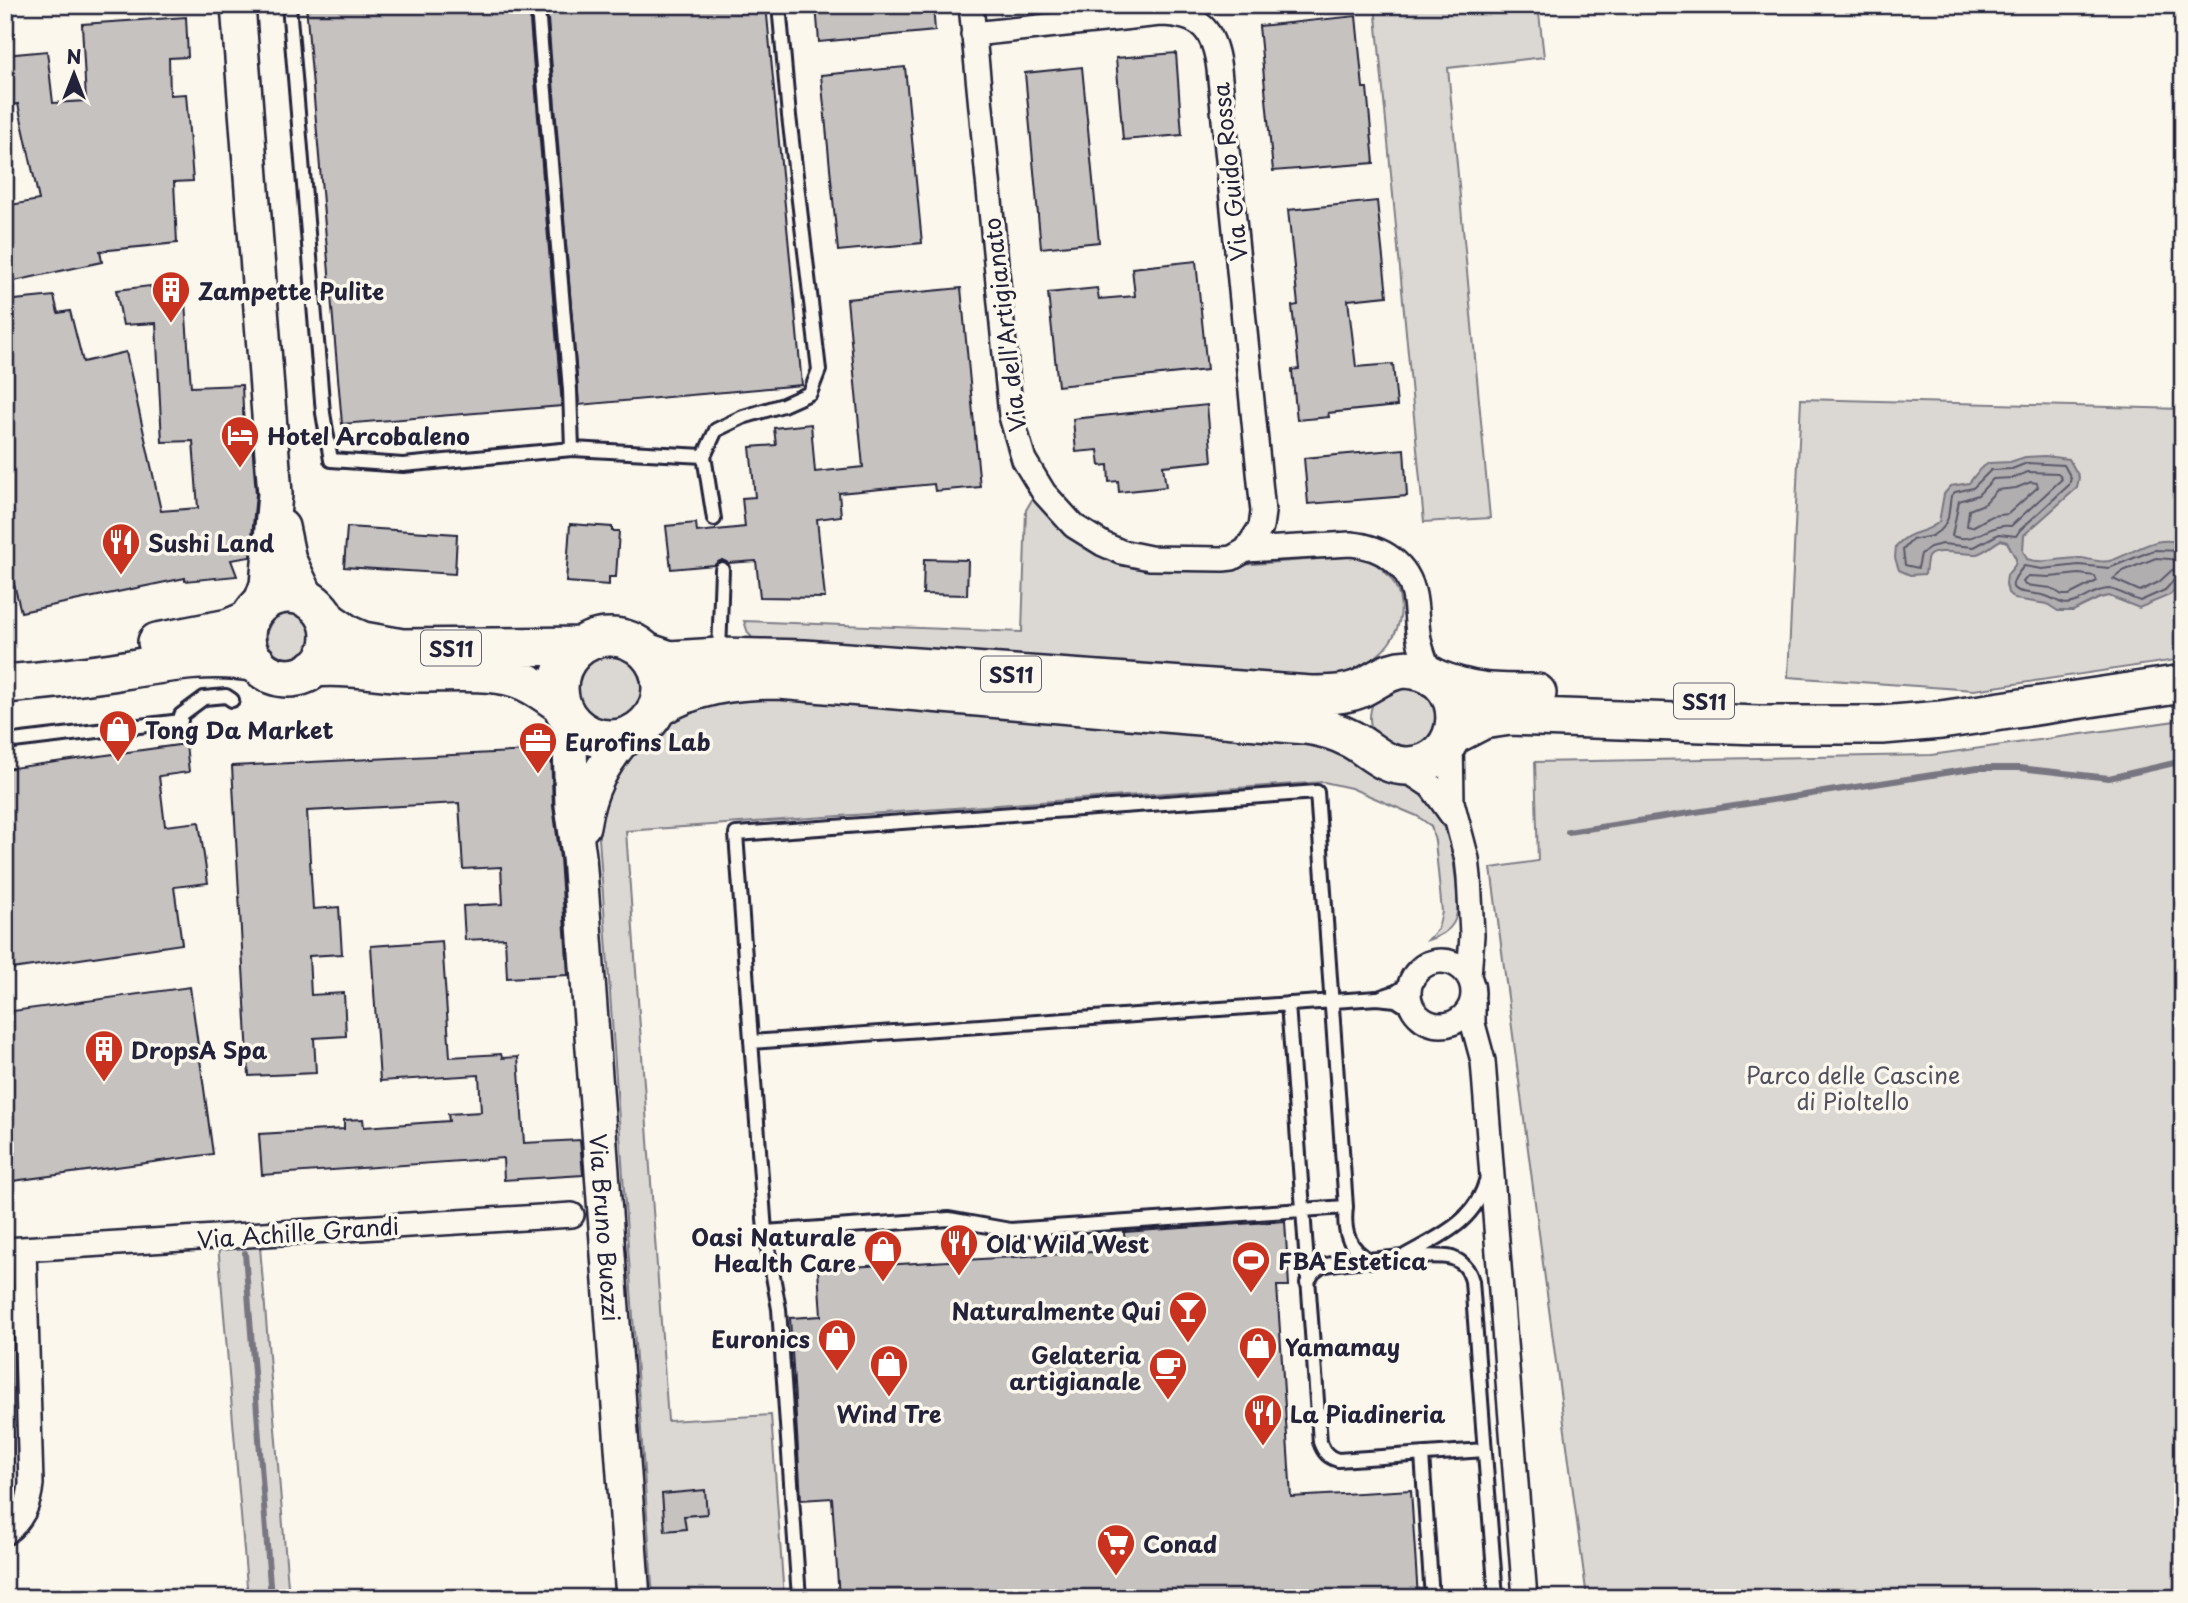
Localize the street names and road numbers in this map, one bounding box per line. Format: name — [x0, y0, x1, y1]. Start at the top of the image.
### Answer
street label: Via Guido Rossa — [1202, 81, 1256, 263]
street label: Via dell'Artigianato — [973, 216, 1035, 434]
road number: SS11 — [421, 630, 481, 666]
road number: SS11 — [981, 656, 1041, 692]
road number: SS11 — [1674, 684, 1734, 718]
street label: Via Bruno Buozzi — [582, 1132, 630, 1323]
street label: Via Achille Grandi — [196, 1207, 400, 1257]

